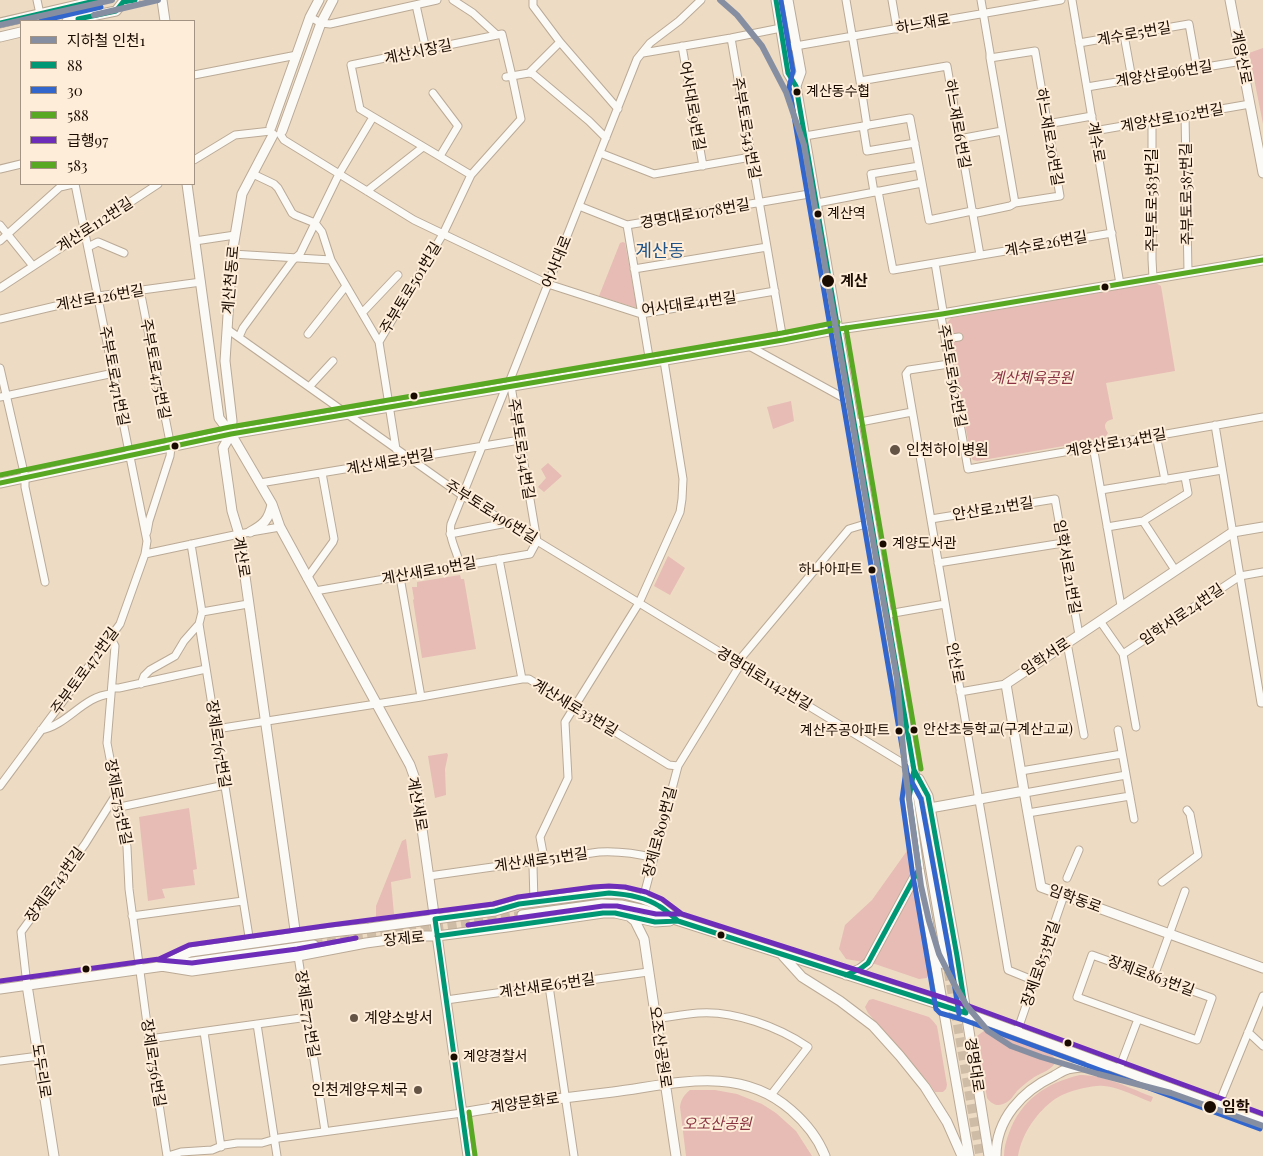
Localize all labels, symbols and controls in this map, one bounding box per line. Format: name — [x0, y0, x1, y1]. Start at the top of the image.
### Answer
street label: 하느재로 — [894, 10, 952, 38]
street label: 계수로5번길 — [1095, 19, 1173, 49]
legend — [20, 20, 195, 185]
street label: 계양산로 — [1227, 28, 1255, 86]
text: 지하철 인천1 — [67, 30, 145, 50]
street label: 계산시장길 — [382, 36, 454, 68]
text: 88 — [67, 55, 83, 75]
street label: 계양산로96번길 — [1114, 57, 1214, 91]
street label: 어사대로9번길 — [675, 60, 709, 152]
street label: 주부토로543번길 — [728, 76, 764, 180]
street label: 하느재로6번길 — [940, 78, 974, 170]
text: 30 — [67, 80, 83, 100]
place label: 계산동수협 — [806, 84, 870, 100]
marker: 계산동수협 — [792, 87, 802, 97]
street label: 하느재로20번길 — [1032, 87, 1066, 187]
street label: 계양산로102번길 — [1119, 100, 1225, 136]
text: 588 — [67, 105, 89, 125]
street label: 계수로 — [1084, 120, 1108, 164]
text: 급행97 — [67, 130, 108, 150]
street label: 주부토로587번길 — [1177, 142, 1197, 246]
street label: 주부토로583번길 — [1143, 148, 1161, 252]
text: 583 — [67, 155, 88, 175]
street label: 계산로112번길 — [53, 194, 137, 256]
street label: 경명대로1078번길 — [639, 195, 751, 233]
place label: 계산역 — [827, 206, 866, 222]
marker: 계산역 — [813, 209, 823, 219]
street label: 계수로26번길 — [1003, 228, 1089, 260]
street label: 어사대로 — [538, 233, 576, 291]
street label: 주부토로501번길 — [377, 239, 445, 337]
district label: 계산동 — [635, 240, 685, 262]
street label: 계산천동로 — [219, 245, 243, 315]
place label: 계산 — [840, 272, 868, 290]
marker: 계산 — [820, 273, 836, 289]
street label: 계산로126번길 — [54, 281, 146, 315]
unlabelled marker — [1100, 282, 1110, 292]
street label: 어사대로41번길 — [640, 288, 738, 320]
street label: 주부토로475번길 — [136, 317, 174, 421]
street label: 주부토로562번길 — [934, 323, 970, 429]
street label: 주부토로471번길 — [95, 324, 133, 428]
park label: 계산체육공원 — [991, 369, 1073, 387]
unlabelled marker — [409, 391, 419, 401]
street label: 주부토로514번길 — [504, 397, 538, 501]
street label: 계양산로134번길 — [1064, 425, 1168, 461]
unlabelled marker — [170, 441, 180, 451]
place label: 인천하이병원 — [906, 441, 989, 459]
marker: 인천하이병원 — [888, 443, 902, 457]
street label: 계산새로5번길 — [345, 445, 435, 479]
street label: 주부토로496번길 — [441, 476, 541, 548]
street label: 안산로21번길 — [951, 494, 1035, 524]
street label: 임학서로21번길 — [1050, 518, 1084, 616]
street label: 계산로 — [229, 535, 253, 579]
place label: 계양도서관 — [892, 536, 956, 552]
marker: 계양도서관 — [878, 539, 888, 549]
street label: 계산새로19번길 — [380, 554, 478, 588]
place label: 하나아파트 — [799, 562, 863, 578]
marker: 하나아파트 — [867, 565, 877, 575]
street label: 임학서로24번길 — [1137, 580, 1227, 650]
street label: 주부토로472번길 — [47, 624, 123, 718]
street label: 임학서로 — [1018, 634, 1074, 680]
street label: 안산로 — [943, 641, 967, 685]
street label: 경명대로1142번길 — [713, 643, 815, 715]
street label: 계산새로33번길 — [529, 675, 621, 741]
street label: 장제로767번길 — [202, 699, 234, 789]
place label: 안산초등학교(구계산고교) — [923, 722, 1073, 738]
place label: 계산주공아파트 — [800, 723, 890, 739]
marker: 안산초등학교(구계산고교) — [909, 725, 919, 735]
marker: 계산주공아파트 — [894, 726, 904, 736]
street label: 장제로755번길 — [101, 757, 135, 847]
street label: 계산새로 — [403, 775, 431, 833]
street label: 장제로809번길 — [639, 785, 681, 879]
street label: 장제로743번길 — [22, 844, 88, 926]
street label: 계산새로51번길 — [493, 845, 589, 875]
street label: 임학동로 — [1046, 881, 1104, 917]
street label: 장제로853번길 — [1018, 919, 1064, 1009]
street label: 장제로 — [382, 928, 426, 950]
unlabelled marker — [716, 930, 726, 940]
street label: 장제로863번길 — [1105, 952, 1197, 1000]
unlabelled marker — [81, 964, 91, 974]
street label: 장제로772번길 — [291, 969, 323, 1059]
street label: 계산새로65번길 — [498, 970, 596, 1002]
street label: 오조산공원로 — [645, 1005, 675, 1089]
place label: 계양소방서 — [364, 1009, 433, 1027]
marker: 계양소방서 — [348, 1012, 360, 1024]
street label: 장제로756번길 — [137, 1018, 169, 1108]
street label: 경명대로 — [961, 1036, 987, 1094]
unlabelled marker — [1063, 1038, 1073, 1048]
street label: 도두리로 — [28, 1042, 54, 1100]
place label: 계양경찰서 — [463, 1049, 527, 1065]
marker: 계양경찰서 — [449, 1052, 459, 1062]
place label: 인천계양우체국 — [311, 1081, 408, 1099]
marker: 인천계양우체국 — [412, 1084, 424, 1096]
street label: 계양문화로 — [490, 1089, 560, 1117]
place label: 임학 — [1222, 1098, 1250, 1116]
marker: 임학 — [1202, 1099, 1218, 1115]
park label: 오조산공원 — [683, 1115, 751, 1133]

